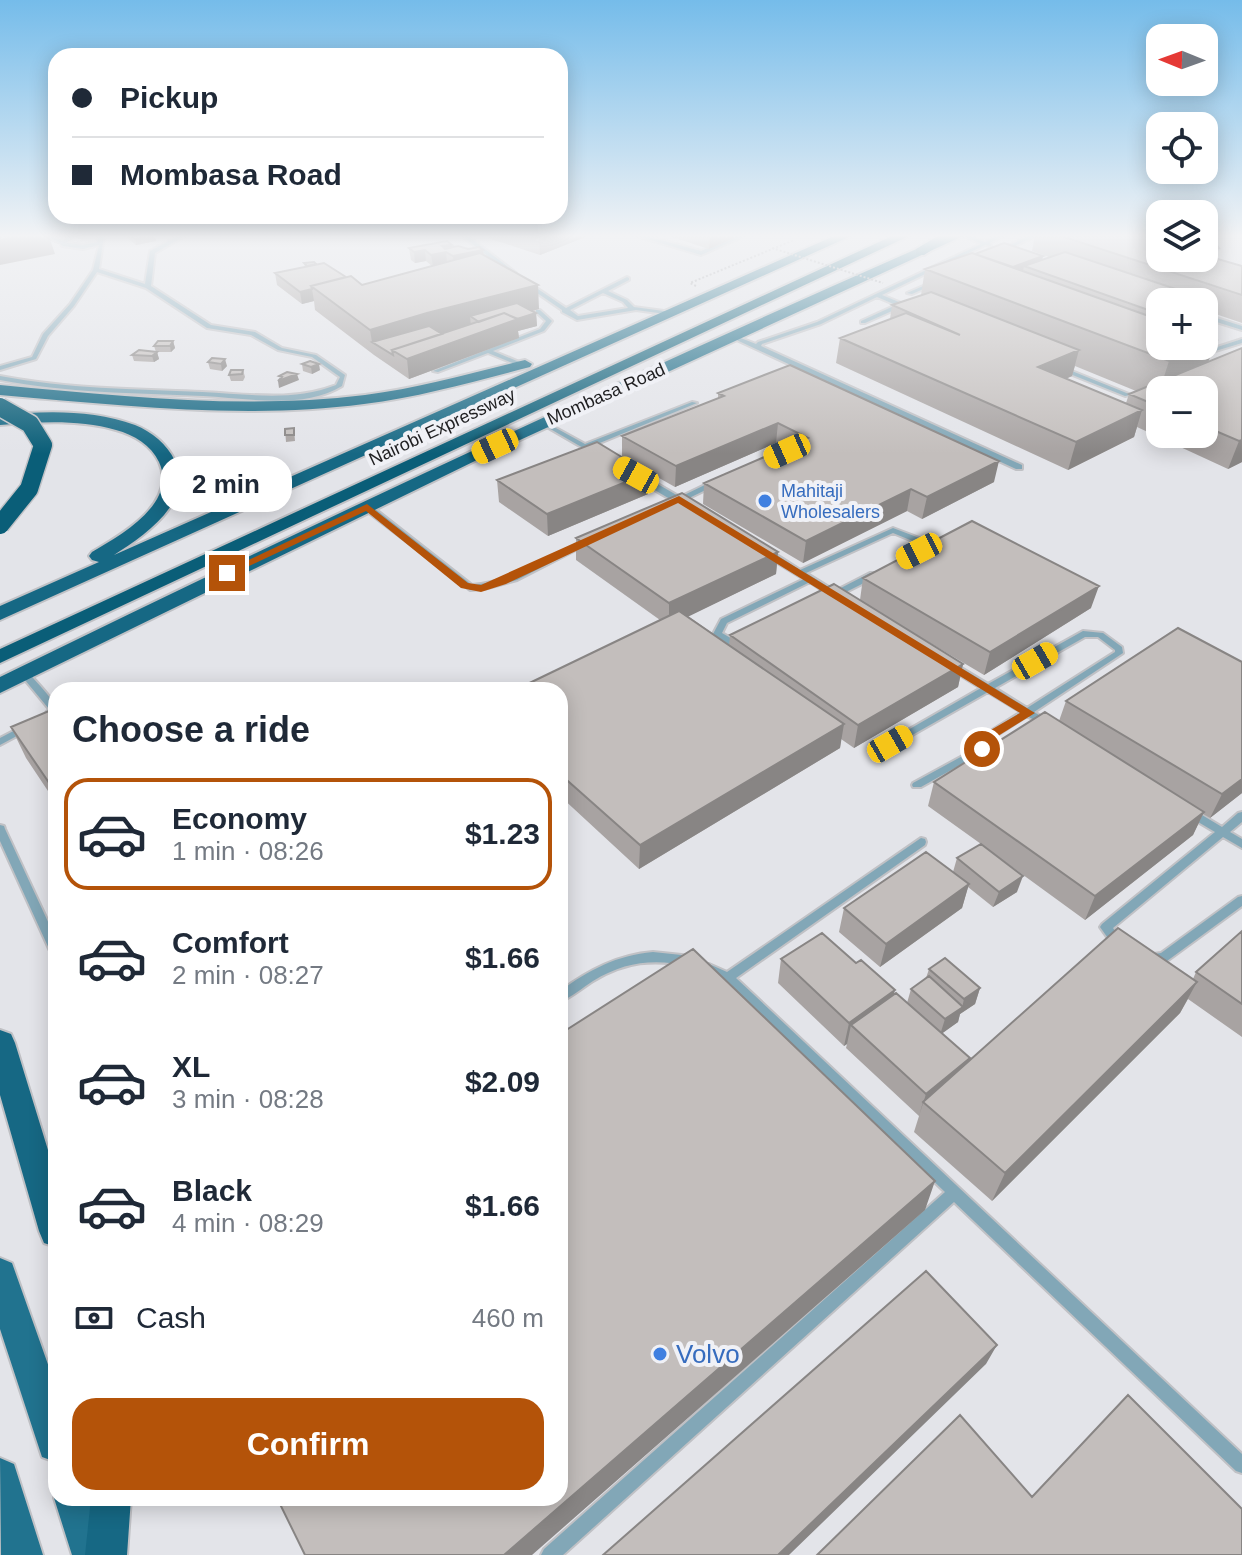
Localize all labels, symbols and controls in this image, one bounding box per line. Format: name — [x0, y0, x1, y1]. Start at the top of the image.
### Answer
north arrow — [1146, 24, 1218, 96]
map controls — [1146, 24, 1218, 448]
text: Pickup — [120, 81, 218, 114]
button: locate — [1146, 112, 1218, 184]
text: Mombasa Road — [120, 158, 342, 191]
button: layers — [1146, 200, 1218, 272]
button: + — [1146, 288, 1218, 360]
street label: Mombasa Road — [544, 359, 668, 429]
button: − — [1146, 376, 1218, 448]
street label: Nairobi Expressway — [366, 384, 518, 470]
car — [468, 425, 522, 467]
car — [760, 430, 814, 472]
car — [609, 453, 663, 497]
callout: 2 min — [161, 457, 293, 513]
text: 2 min — [192, 469, 260, 499]
place label: Mahitaji Wholesalers — [781, 481, 880, 522]
marker: Mahitaji Wholesalers — [756, 492, 774, 510]
car — [892, 529, 946, 573]
route end — [209, 555, 245, 591]
car — [1008, 639, 1062, 683]
text: Choose a ride — [72, 709, 310, 750]
car — [863, 722, 917, 766]
route start — [964, 731, 1000, 767]
icon: car — [76, 798, 148, 870]
text: Economy — [172, 802, 307, 835]
text: $1.23 — [465, 817, 540, 850]
text: 1 min · 08:26 — [172, 836, 324, 866]
icon: car — [76, 922, 148, 994]
text: Comfort — [172, 926, 289, 959]
text: $1.66 — [465, 941, 540, 974]
text: 2 min · 08:27 — [172, 960, 324, 990]
icon: car — [76, 1046, 148, 1118]
text: XL — [172, 1050, 210, 1083]
text: $2.09 — [465, 1065, 540, 1098]
text: 3 min · 08:28 — [172, 1084, 324, 1114]
icon: car — [76, 1170, 148, 1242]
text: Black — [172, 1174, 252, 1207]
text: $1.66 — [465, 1189, 540, 1222]
text: 4 min · 08:29 — [172, 1208, 324, 1238]
icon: cash — [72, 1296, 116, 1340]
text: Cash — [136, 1301, 206, 1334]
text: 460 m — [472, 1303, 544, 1333]
place label: Volvo — [676, 1339, 740, 1369]
marker: Volvo — [651, 1345, 669, 1363]
button: Confirm — [72, 1398, 544, 1490]

